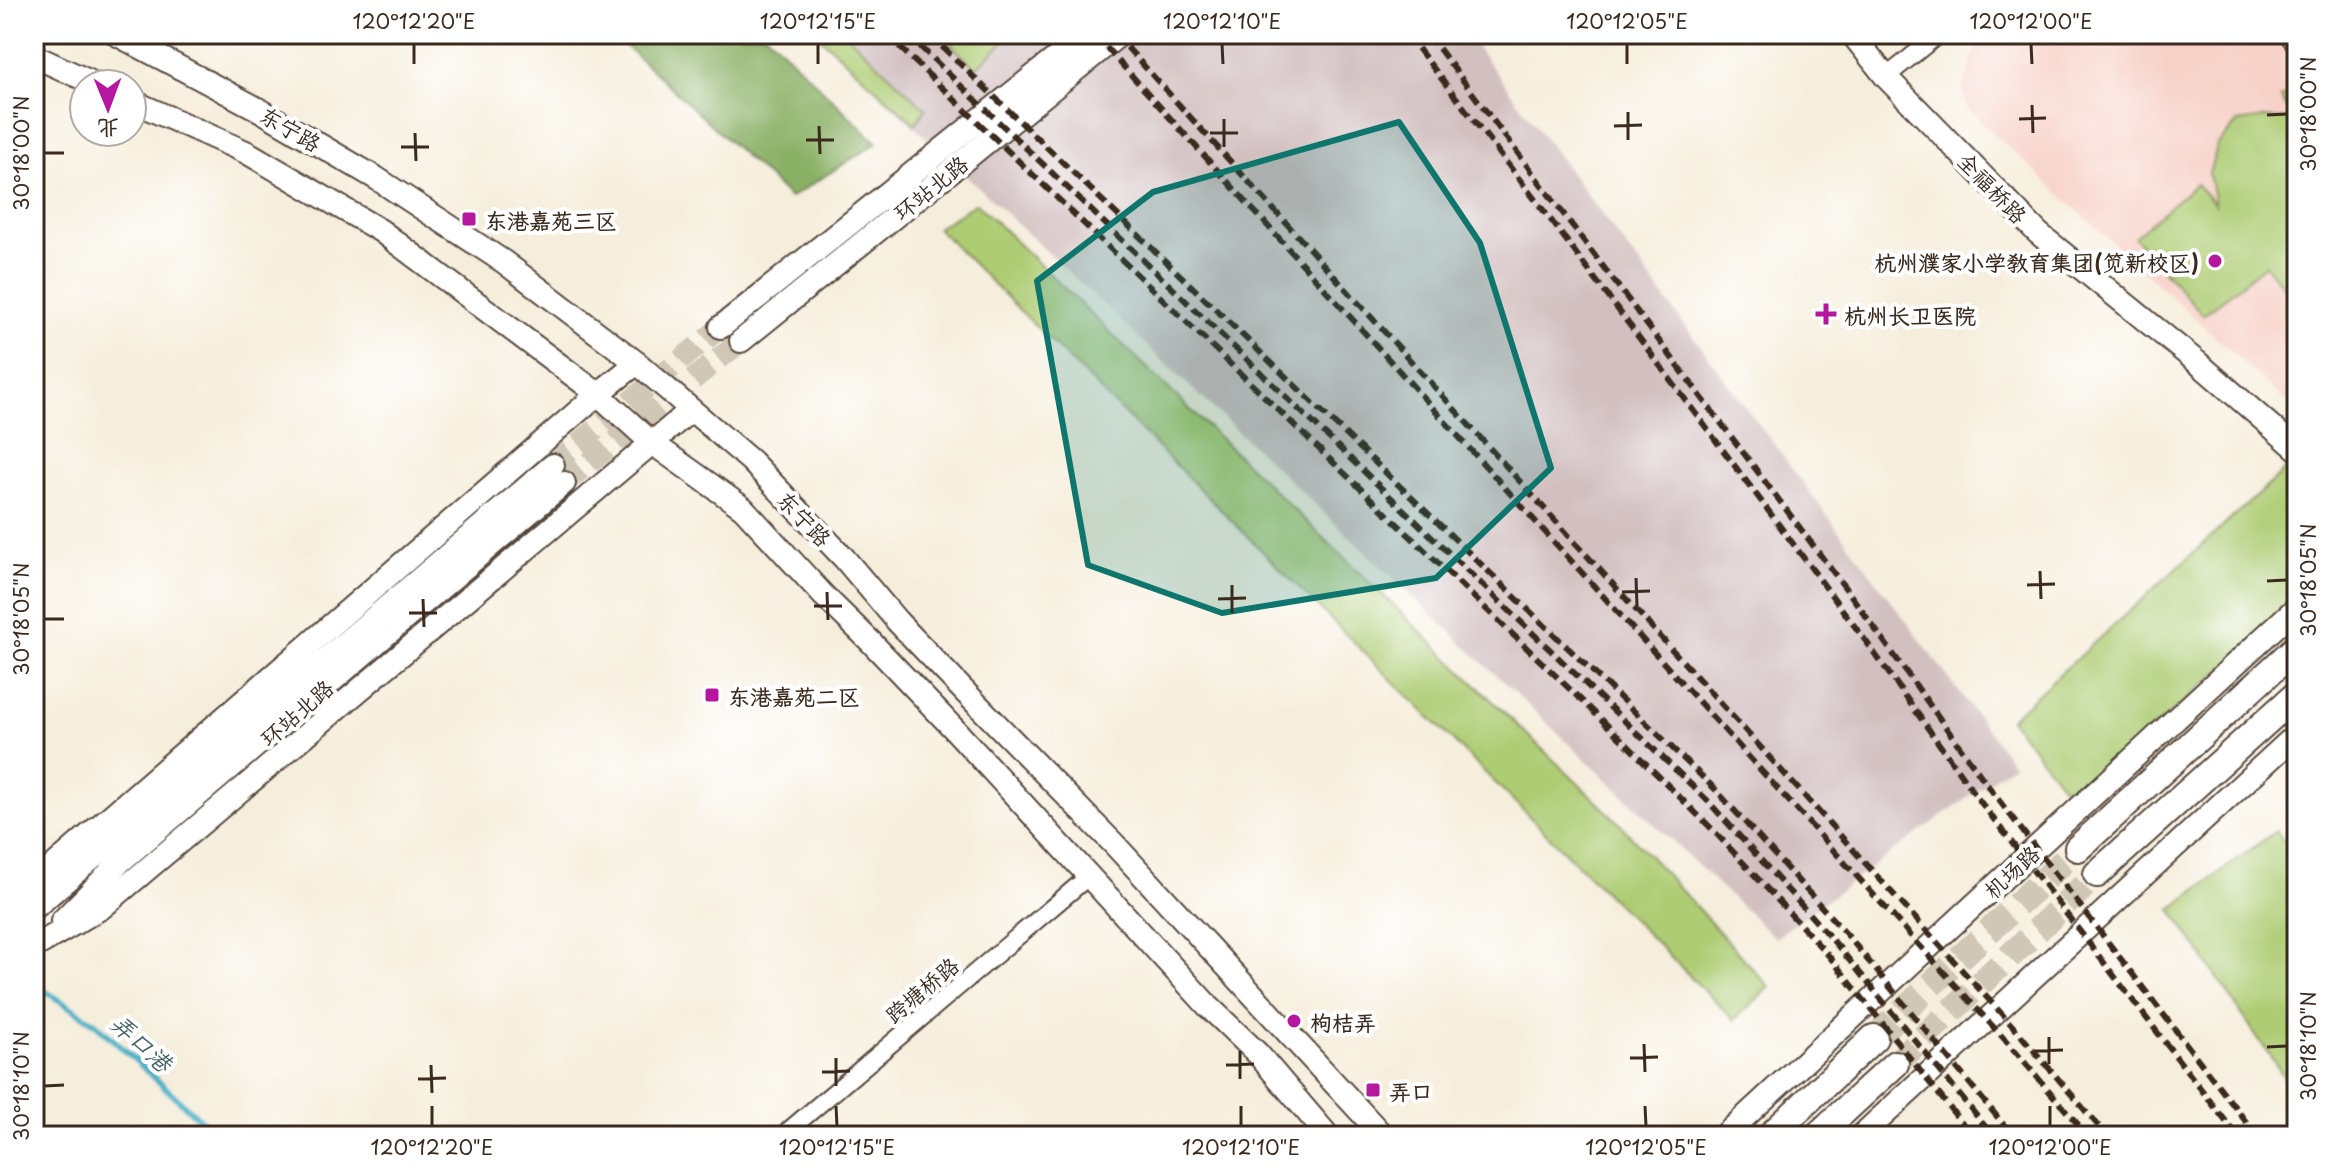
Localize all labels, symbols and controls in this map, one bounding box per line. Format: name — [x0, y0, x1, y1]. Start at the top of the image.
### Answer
text: 120°12'20"E — [353, 6, 475, 36]
text: 120°12'15"E — [760, 6, 876, 36]
text: 120°12'10"E — [1163, 6, 1281, 36]
text: 120°12'05"E — [1566, 6, 1688, 36]
text: 120°12'00"E — [1969, 6, 2093, 36]
text: 30°18'00"N — [2293, 56, 2323, 172]
north arrow — [68, 68, 148, 148]
text: 30°18'00"N — [6, 95, 36, 211]
street label: 东宁路 — [254, 97, 328, 159]
text: 北 — [97, 113, 120, 146]
street label: 全福桥路 — [1951, 144, 2035, 230]
street label: 环站北路 — [885, 146, 975, 228]
place label: 东港嘉苑三区 — [485, 203, 617, 236]
marker: 东港嘉苑三区 — [460, 210, 478, 228]
place label: 杭州濮家小学教育集团(笕新校区) — [1874, 245, 2199, 278]
marker: 杭州濮家小学教育集团(笕新校区) — [2206, 252, 2224, 270]
place label: 杭州长卫医院 — [1844, 298, 1976, 331]
marker: 杭州长卫医院 — [1815, 303, 1837, 325]
street label: 东宁路 — [770, 483, 840, 553]
text: 30°18'05"N — [2293, 523, 2323, 637]
text: 30°18'05"N — [6, 562, 36, 676]
street label: 环站北路 — [252, 671, 340, 753]
place label: 东港嘉苑二区 — [728, 679, 860, 712]
marker: 东港嘉苑二区 — [703, 686, 721, 704]
street label: 机场路 — [1976, 836, 2046, 906]
street label: 跨塘桥路 — [877, 948, 965, 1030]
text: 30°18'10"N — [2293, 991, 2323, 1101]
water label: 弄口港 — [103, 1005, 182, 1081]
place label: 枸桔弄 — [1310, 1005, 1376, 1038]
marker: 枸桔弄 — [1285, 1012, 1303, 1030]
text: 30°18'10"N — [6, 1031, 36, 1141]
place label: 弄口 — [1389, 1074, 1433, 1107]
marker: 弄口 — [1364, 1081, 1382, 1099]
text: 120°12'20"E — [371, 1132, 493, 1162]
text: 120°12'15"E — [779, 1132, 895, 1162]
text: 120°12'10"E — [1182, 1132, 1300, 1162]
text: 120°12'05"E — [1585, 1132, 1707, 1162]
text: 120°12'00"E — [1988, 1132, 2112, 1162]

